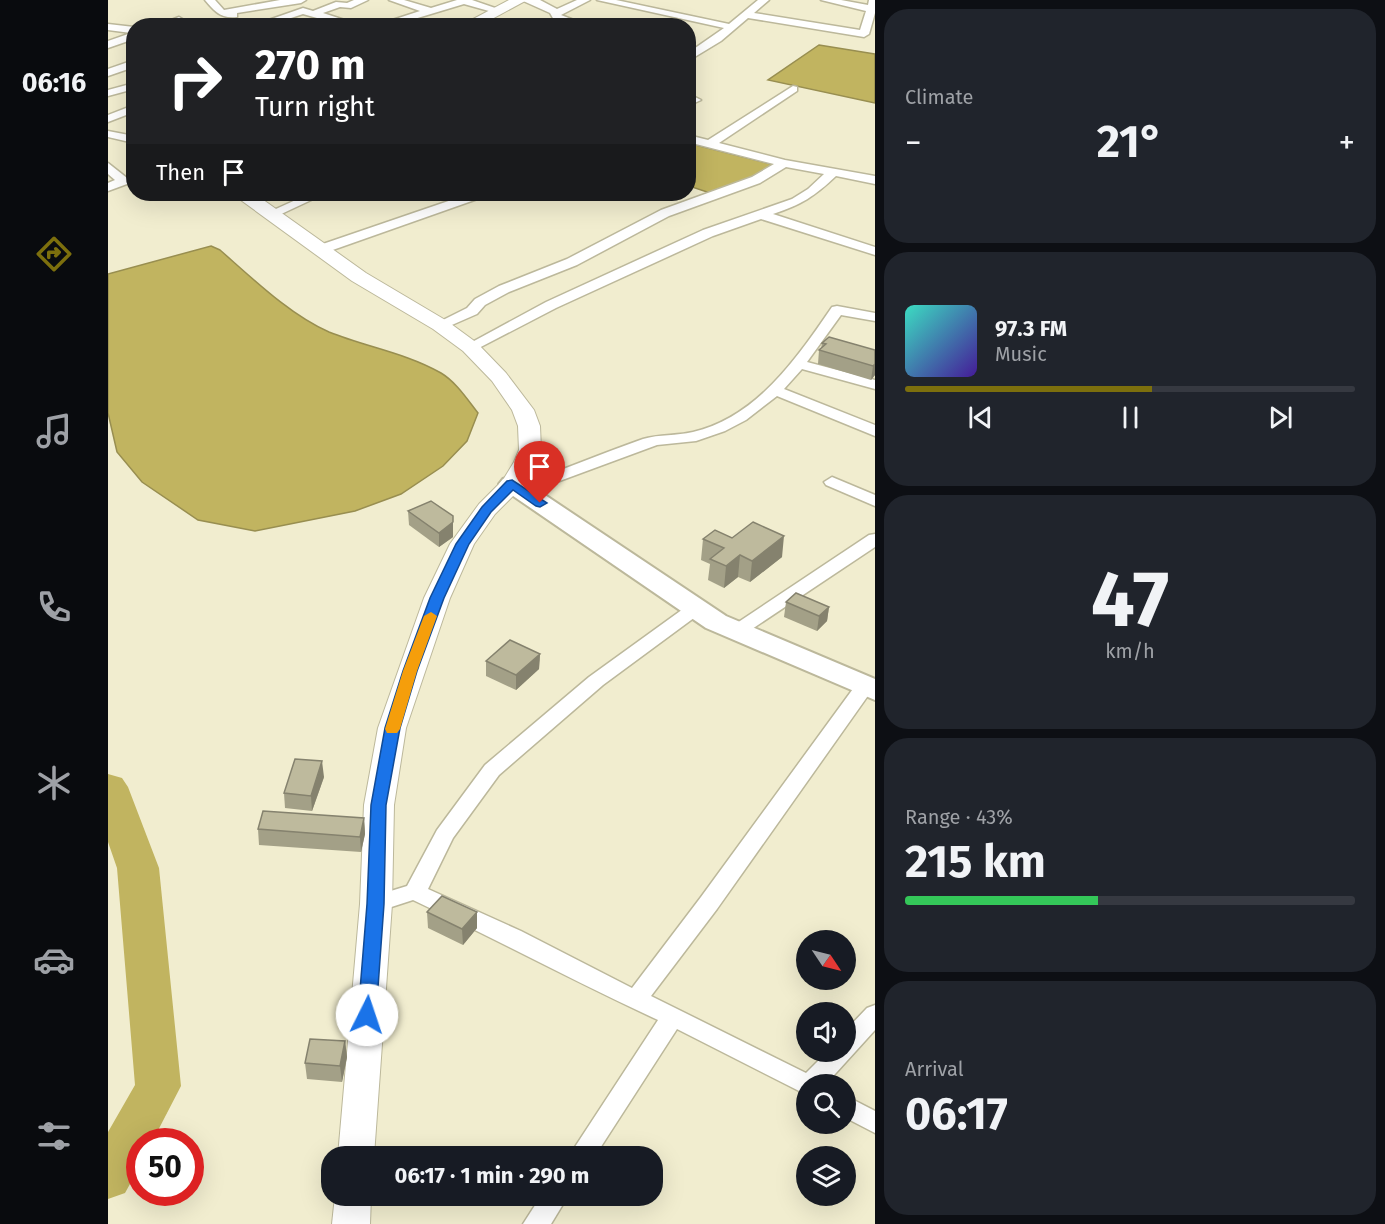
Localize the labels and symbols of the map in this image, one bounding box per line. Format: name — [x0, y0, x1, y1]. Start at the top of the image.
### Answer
pin — [514, 441, 565, 503]
north arrow — [796, 930, 856, 990]
position arrow — [335, 983, 399, 1047]
speed limit sign: 50 — [126, 1128, 204, 1206]

